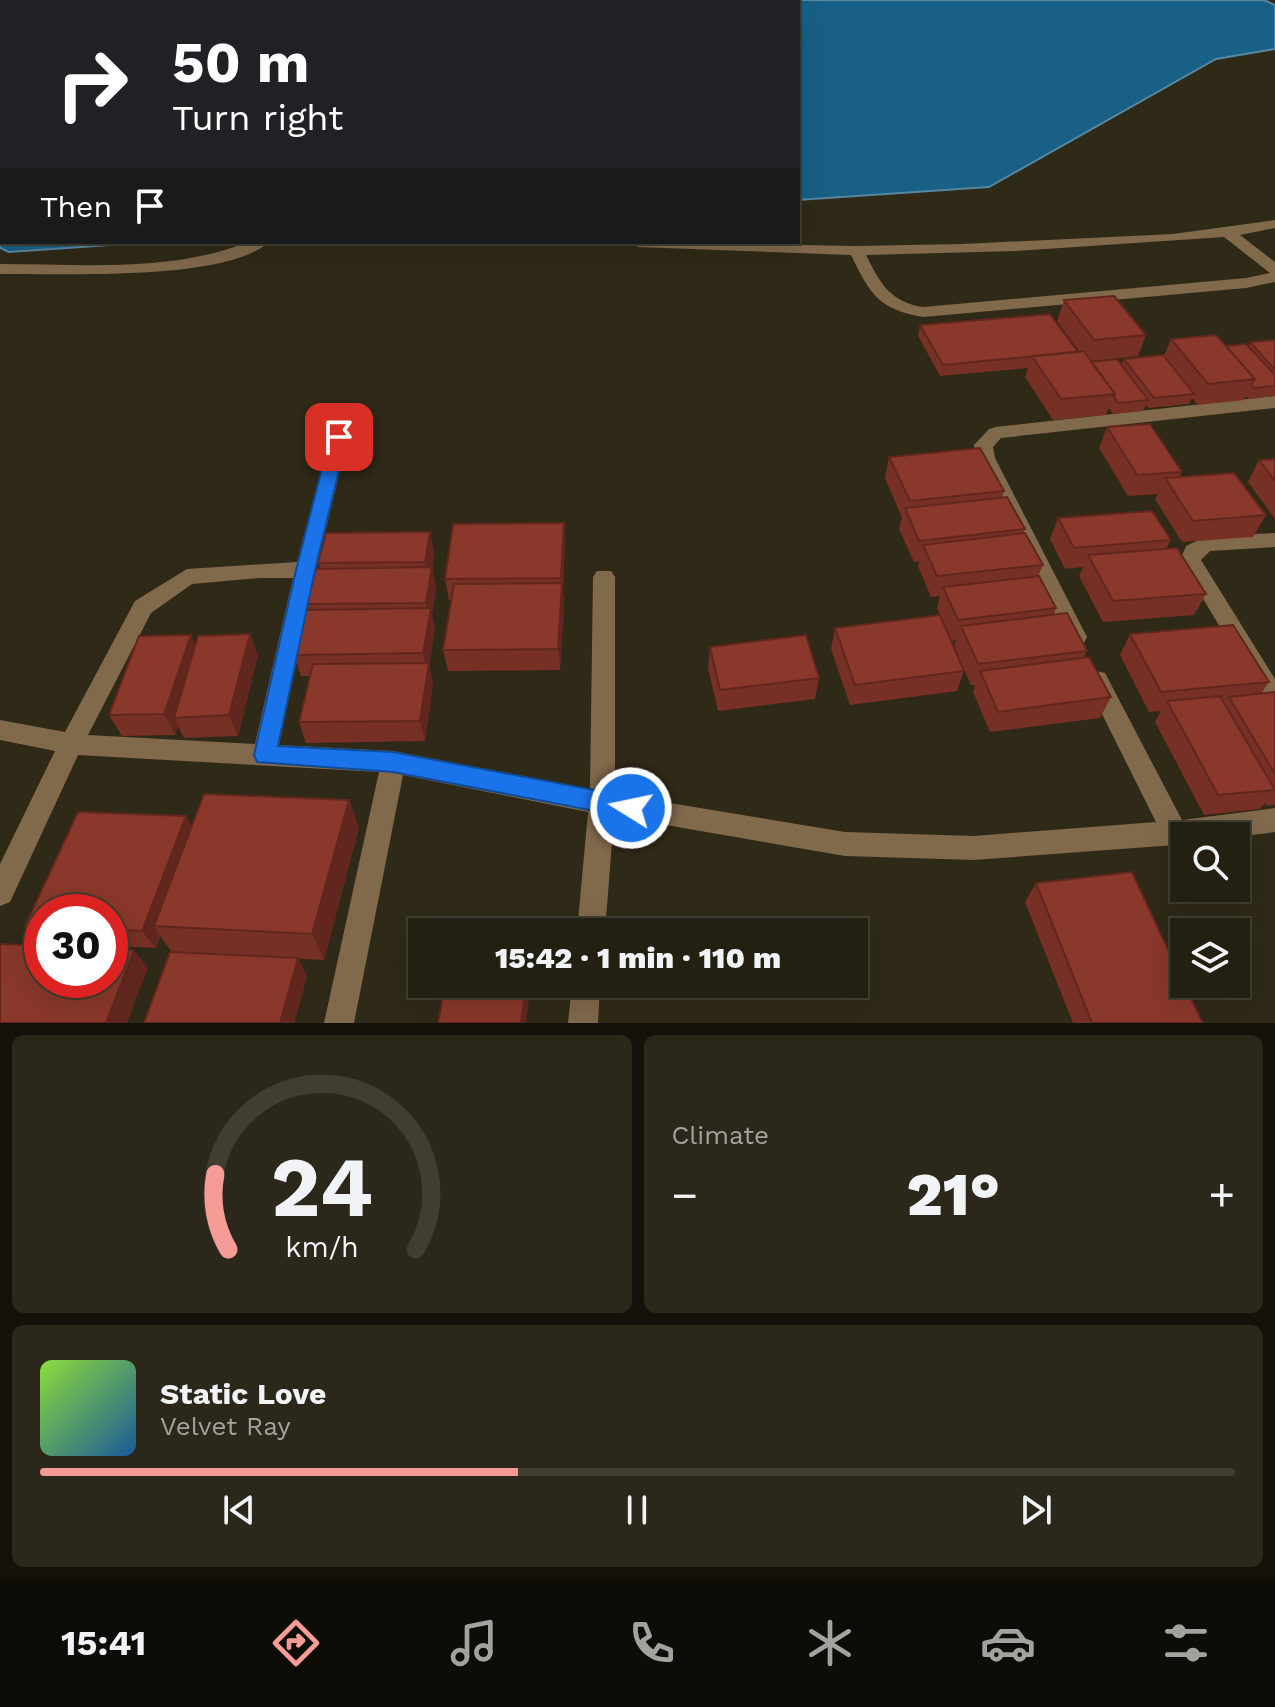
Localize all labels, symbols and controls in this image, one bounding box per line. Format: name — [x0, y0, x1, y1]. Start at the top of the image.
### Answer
text: 50 m — [172, 30, 309, 96]
icon: right — [40, 32, 144, 136]
text: Turn right — [172, 97, 343, 139]
icon: arrive — [128, 184, 172, 228]
text: Then — [40, 189, 112, 224]
pin — [305, 403, 373, 471]
icon: arrive — [317, 415, 361, 459]
position arrow — [589, 766, 673, 850]
map controls — [1170, 822, 1250, 998]
button: search — [1170, 822, 1250, 902]
speed limit sign: 30 — [24, 894, 128, 998]
button: layers — [1170, 918, 1250, 998]
text: 15:42 · 1 min · 110 m — [495, 940, 781, 975]
text: Climate — [672, 1120, 769, 1150]
text: 24 — [271, 1139, 373, 1236]
text: 21° — [907, 1159, 1000, 1230]
text: − — [672, 1169, 698, 1221]
text: + — [1208, 1169, 1235, 1221]
text: km/h — [285, 1230, 359, 1264]
text: Static Love — [160, 1376, 326, 1411]
text: Velvet Ray — [160, 1411, 291, 1441]
icon: previous — [217, 1488, 261, 1532]
icon: pause — [615, 1488, 659, 1532]
icon: next — [1014, 1488, 1058, 1532]
icon: directions — [268, 1615, 324, 1671]
icon: music — [446, 1615, 502, 1671]
icon: phone — [624, 1615, 680, 1671]
icon: climate — [802, 1615, 858, 1671]
icon: car — [980, 1615, 1036, 1671]
icon: filters — [1158, 1615, 1214, 1671]
text: 15:41 — [61, 1622, 146, 1664]

